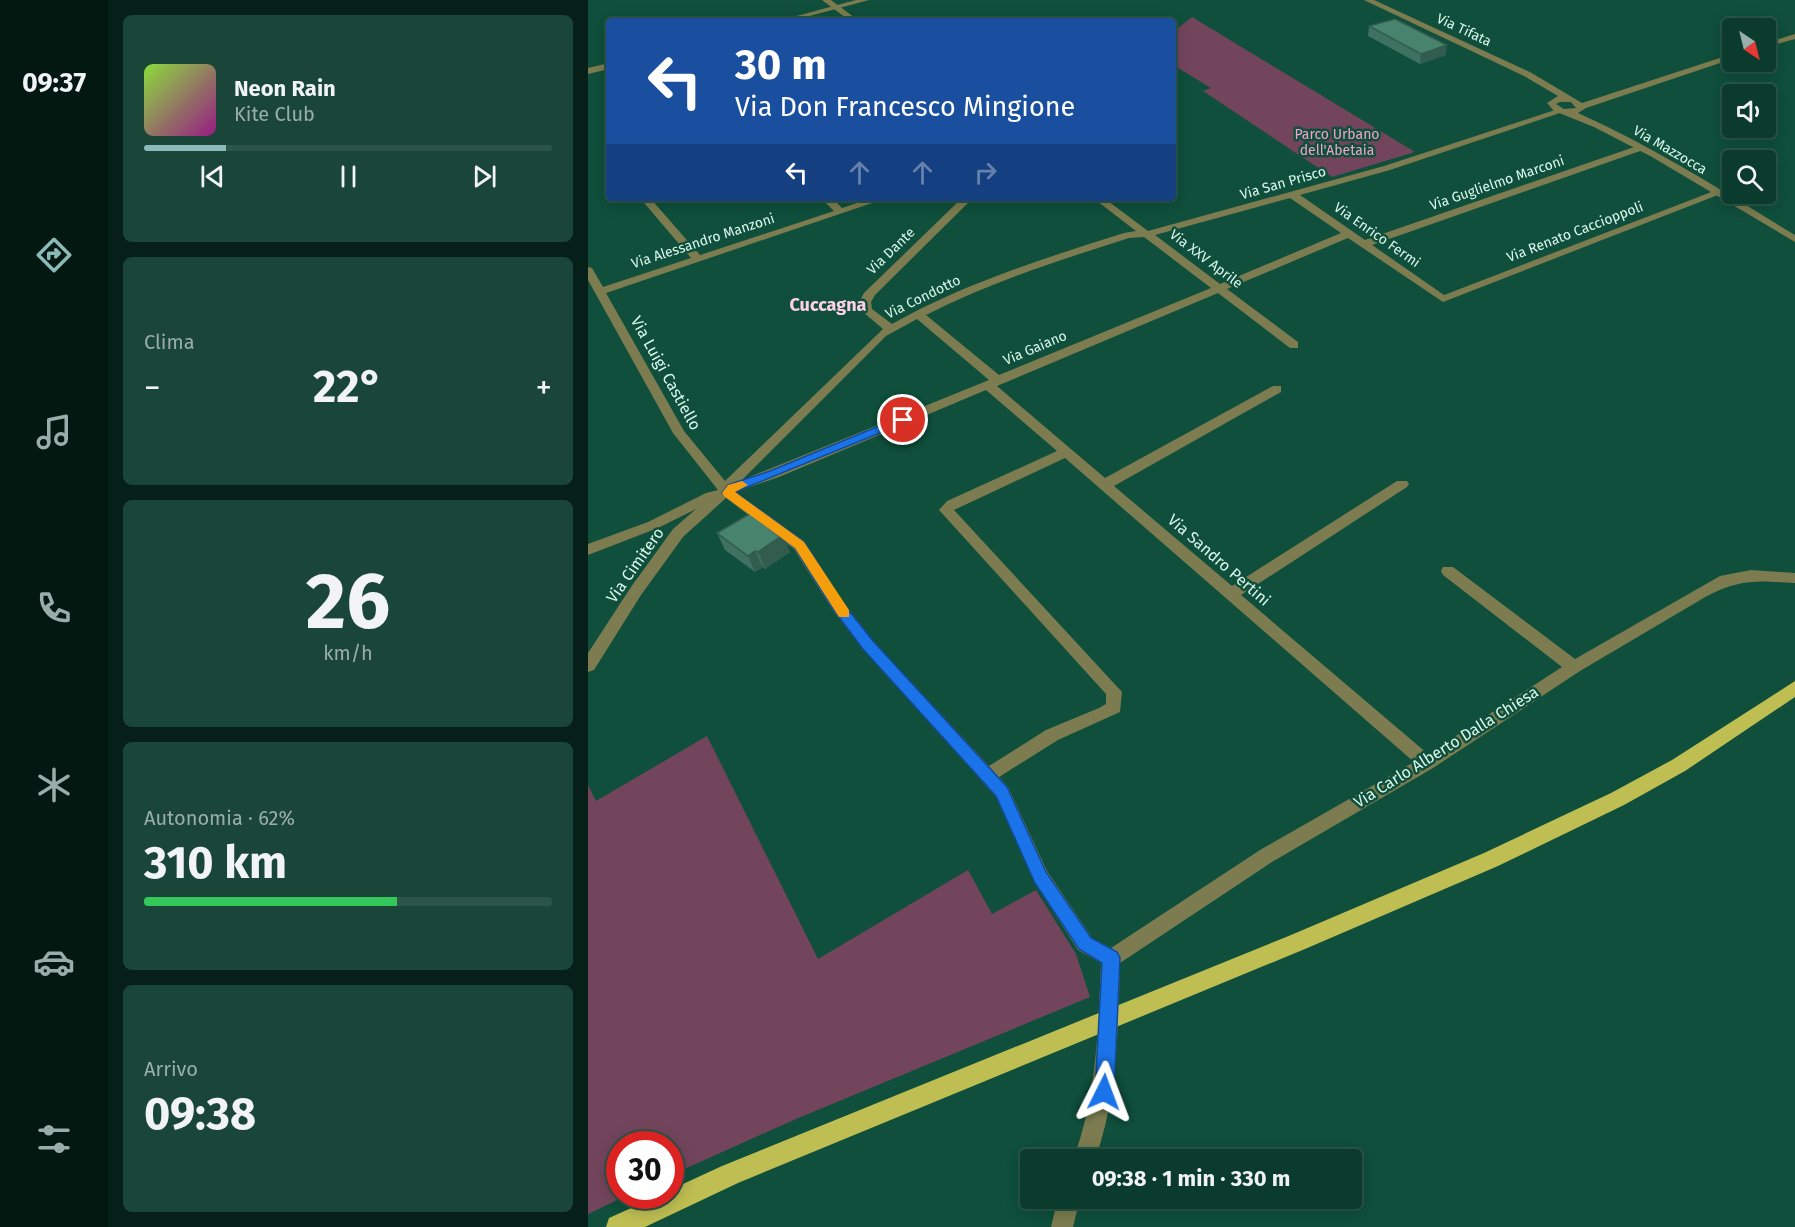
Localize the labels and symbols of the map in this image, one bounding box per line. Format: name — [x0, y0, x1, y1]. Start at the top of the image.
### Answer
street label: Via Tifata — [1434, 10, 1494, 50]
north arrow — [1722, 18, 1776, 72]
street label: Via Mazzocca — [1630, 122, 1710, 178]
park label: Parco Urbano dell'Abetaia — [1294, 126, 1380, 159]
street label: Via Guglielmo Marconi — [1427, 152, 1567, 214]
street label: Via San Prisco — [1238, 163, 1328, 203]
street label: Via Renato Caccioppoli — [1504, 198, 1646, 266]
street label: Via Enrico Fermi — [1330, 199, 1424, 271]
street label: Via Alessandro Manzoni — [629, 210, 777, 272]
street label: Via Dante — [863, 224, 919, 278]
street label: Via XXV Aprile — [1166, 226, 1246, 292]
street label: Via Condotto — [883, 271, 963, 323]
district label: Cuccagna — [790, 294, 867, 316]
street label: Via Luigi Castiello — [627, 313, 705, 433]
street label: Via Gaiano — [1001, 327, 1069, 369]
pin — [877, 394, 928, 445]
street label: Via Sandro Pertini — [1164, 510, 1274, 610]
street label: Via Cimitero — [602, 524, 668, 606]
street label: Via Carlo Alberto Dalla Chiesa — [1350, 682, 1542, 812]
position arrow — [1072, 1060, 1136, 1124]
speed limit sign: 30 — [606, 1131, 684, 1209]

